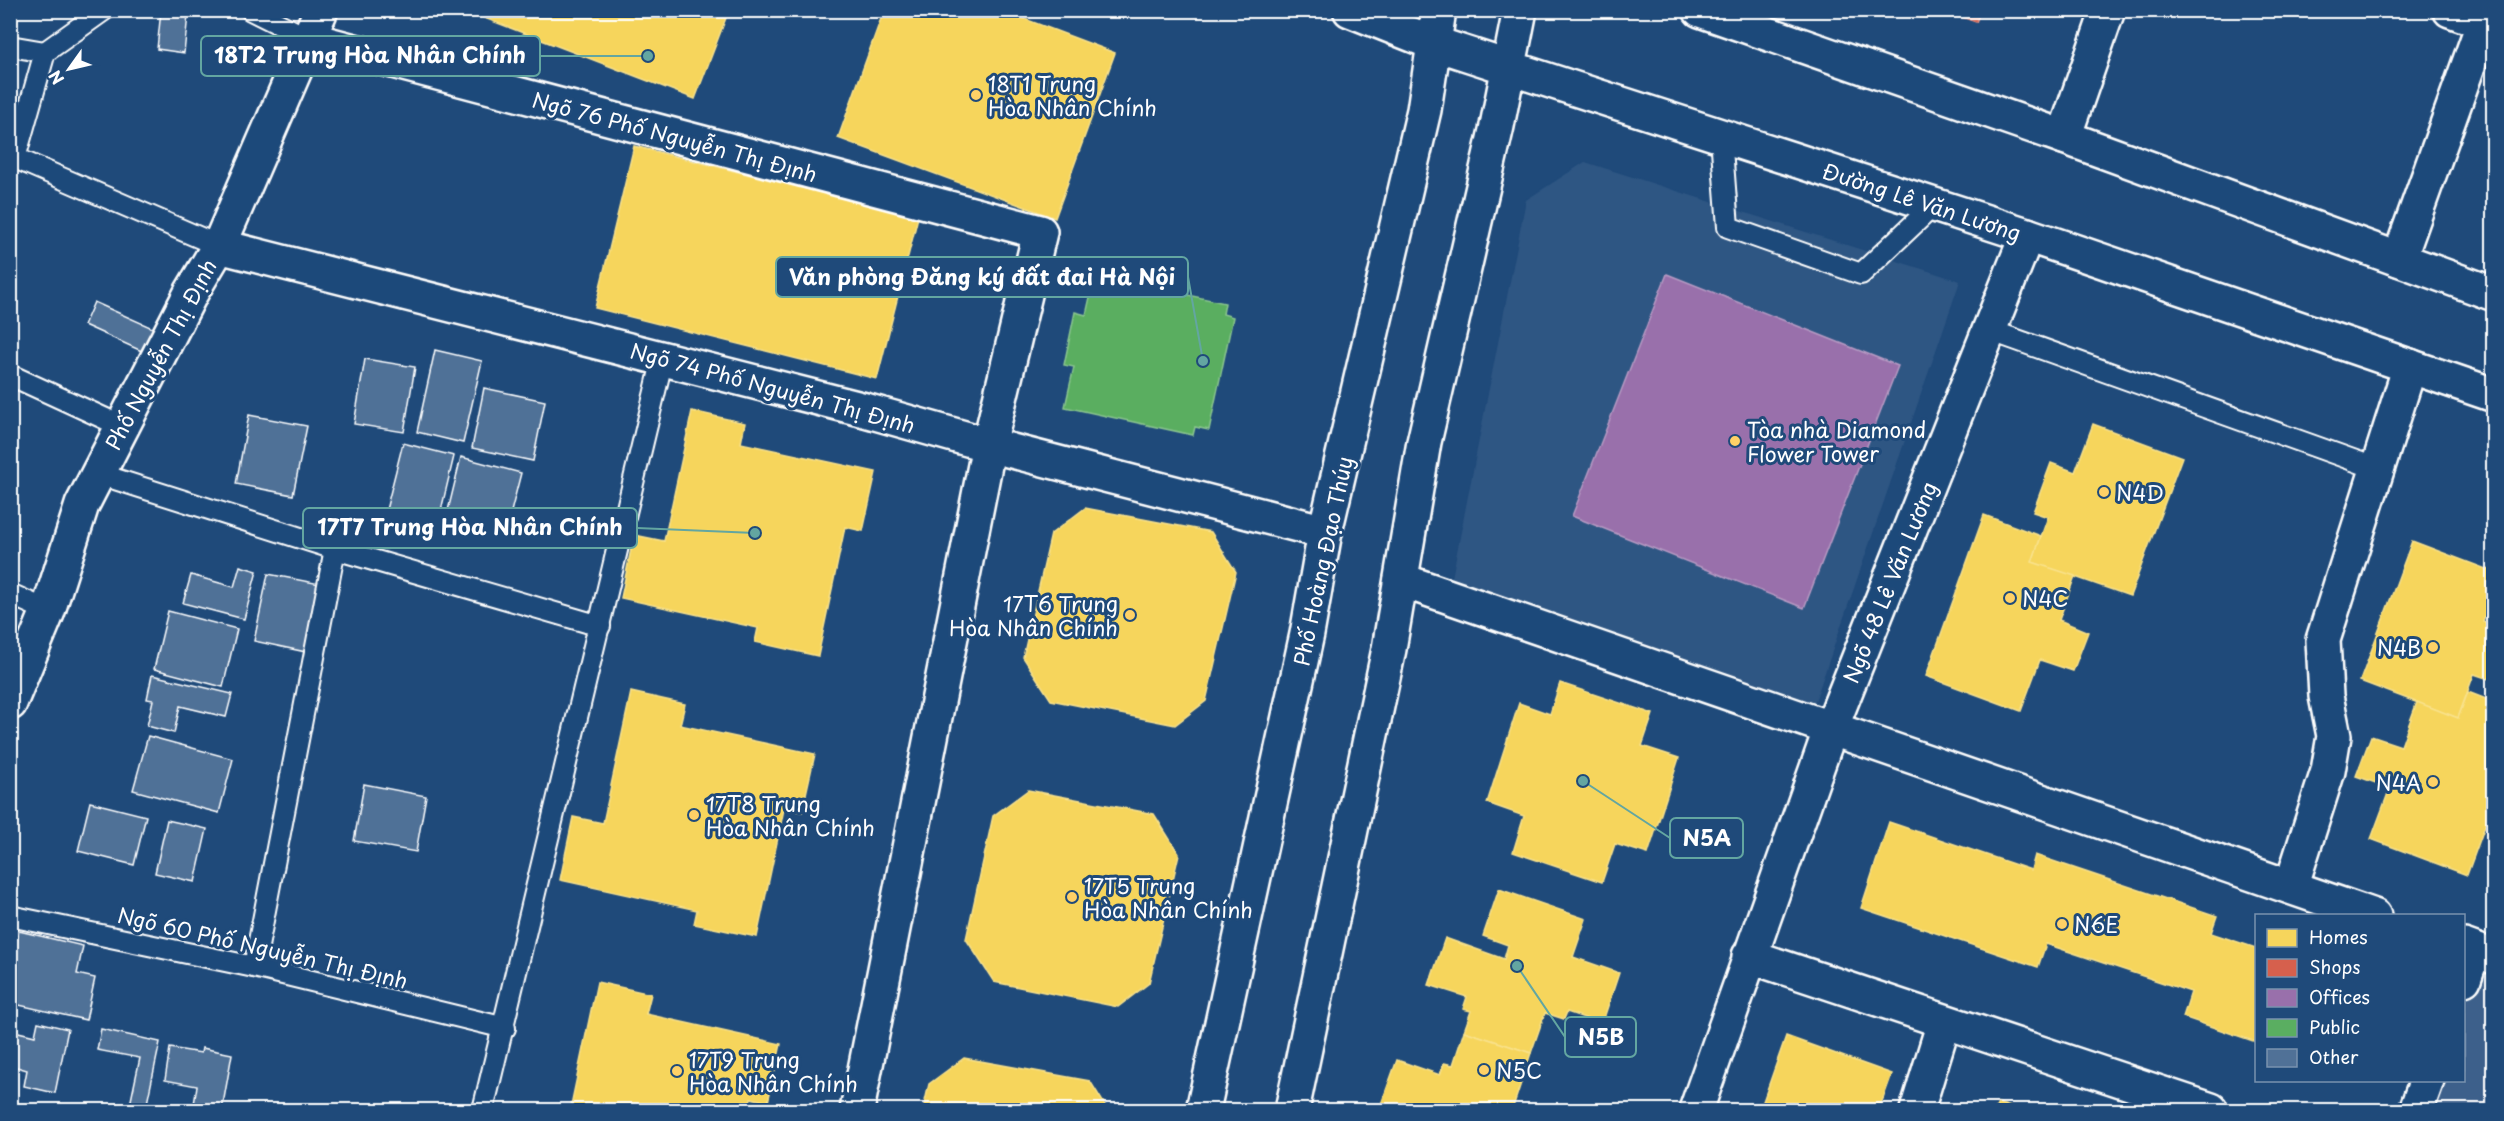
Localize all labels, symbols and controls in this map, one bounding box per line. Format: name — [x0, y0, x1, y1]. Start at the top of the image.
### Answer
callout: 18T2 Trung Hòa Nhân Chính — [201, 36, 540, 76]
text: 18T2 Trung Hòa Nhân Chính — [214, 37, 526, 70]
north arrow — [39, 39, 99, 99]
text: N — [42, 66, 69, 90]
place label: 18T1 Trung Hòa Nhân Chính — [988, 67, 1157, 123]
street label: Ngõ 76 Phố Nguyễn Thị Định — [529, 83, 821, 189]
marker: 18T1 Trung Hòa Nhân Chính — [969, 88, 983, 102]
street label: Đường Lê Văn Lương — [1819, 154, 2025, 248]
street label: Phố Nguyễn Thị Định — [96, 253, 224, 455]
callout: Văn phòng Đăng ký đất đai Hà Nội — [776, 257, 1188, 297]
text: Văn phòng Đăng ký đất đai Hà Nội — [789, 259, 1176, 292]
street label: Ngõ 74 Phố Nguyễn Thị Định — [627, 334, 919, 440]
place label: Tòa nhà Diamond Flower Tower — [1747, 413, 1926, 469]
marker: Tòa nhà Diamond Flower Tower — [1728, 434, 1742, 448]
street label: Phố Hoàng Đạo Thúy — [1284, 453, 1360, 669]
street label: Ngõ 48 Lê Văn Lương — [1834, 476, 1944, 688]
place label: N4D — [2116, 476, 2164, 508]
marker: N4D — [2097, 485, 2111, 499]
callout: 17T7 Trung Hòa Nhân Chính — [303, 508, 637, 548]
text: 17T7 Trung Hòa Nhân Chính — [317, 509, 623, 542]
place label: N4C — [2022, 582, 2069, 614]
place label: 17T6 Trung Hòa Nhân Chính — [949, 587, 1118, 643]
marker: N4C — [2003, 591, 2017, 605]
marker: 17T6 Trung Hòa Nhân Chính — [1123, 608, 1137, 622]
place label: N4B — [2377, 631, 2421, 663]
marker: N4B — [2426, 640, 2440, 654]
place label: N4A — [2375, 766, 2421, 798]
marker: N4A — [2426, 775, 2440, 789]
place label: 17T8 Trung Hòa Nhân Chính — [706, 787, 875, 843]
marker: 17T8 Trung Hòa Nhân Chính — [687, 808, 701, 822]
callout: N5A — [1670, 818, 1743, 858]
text: N5A — [1683, 820, 1731, 853]
place label: 17T5 Trung Hòa Nhân Chính — [1084, 869, 1253, 925]
marker: 17T5 Trung Hòa Nhân Chính — [1065, 890, 1079, 904]
street label: Ngõ 60 Phố Nguyễn Thị Định — [115, 898, 411, 996]
place label: N6E — [2074, 908, 2118, 940]
legend — [2255, 914, 2465, 1082]
marker: N6E — [2055, 917, 2069, 931]
text: Homes — [2309, 923, 2367, 950]
text: Shops — [2309, 953, 2360, 980]
text: Offices — [2309, 983, 2370, 1010]
text: Public — [2309, 1013, 2360, 1040]
callout: N5B — [1565, 1017, 1636, 1057]
text: N5B — [1578, 1019, 1624, 1052]
place label: 17T9 Trung Hòa Nhân Chính — [689, 1043, 858, 1099]
text: Other — [2309, 1043, 2359, 1070]
place label: N5C — [1496, 1054, 1542, 1086]
marker: N5C — [1477, 1063, 1491, 1077]
marker: 17T9 Trung Hòa Nhân Chính — [670, 1064, 684, 1078]

